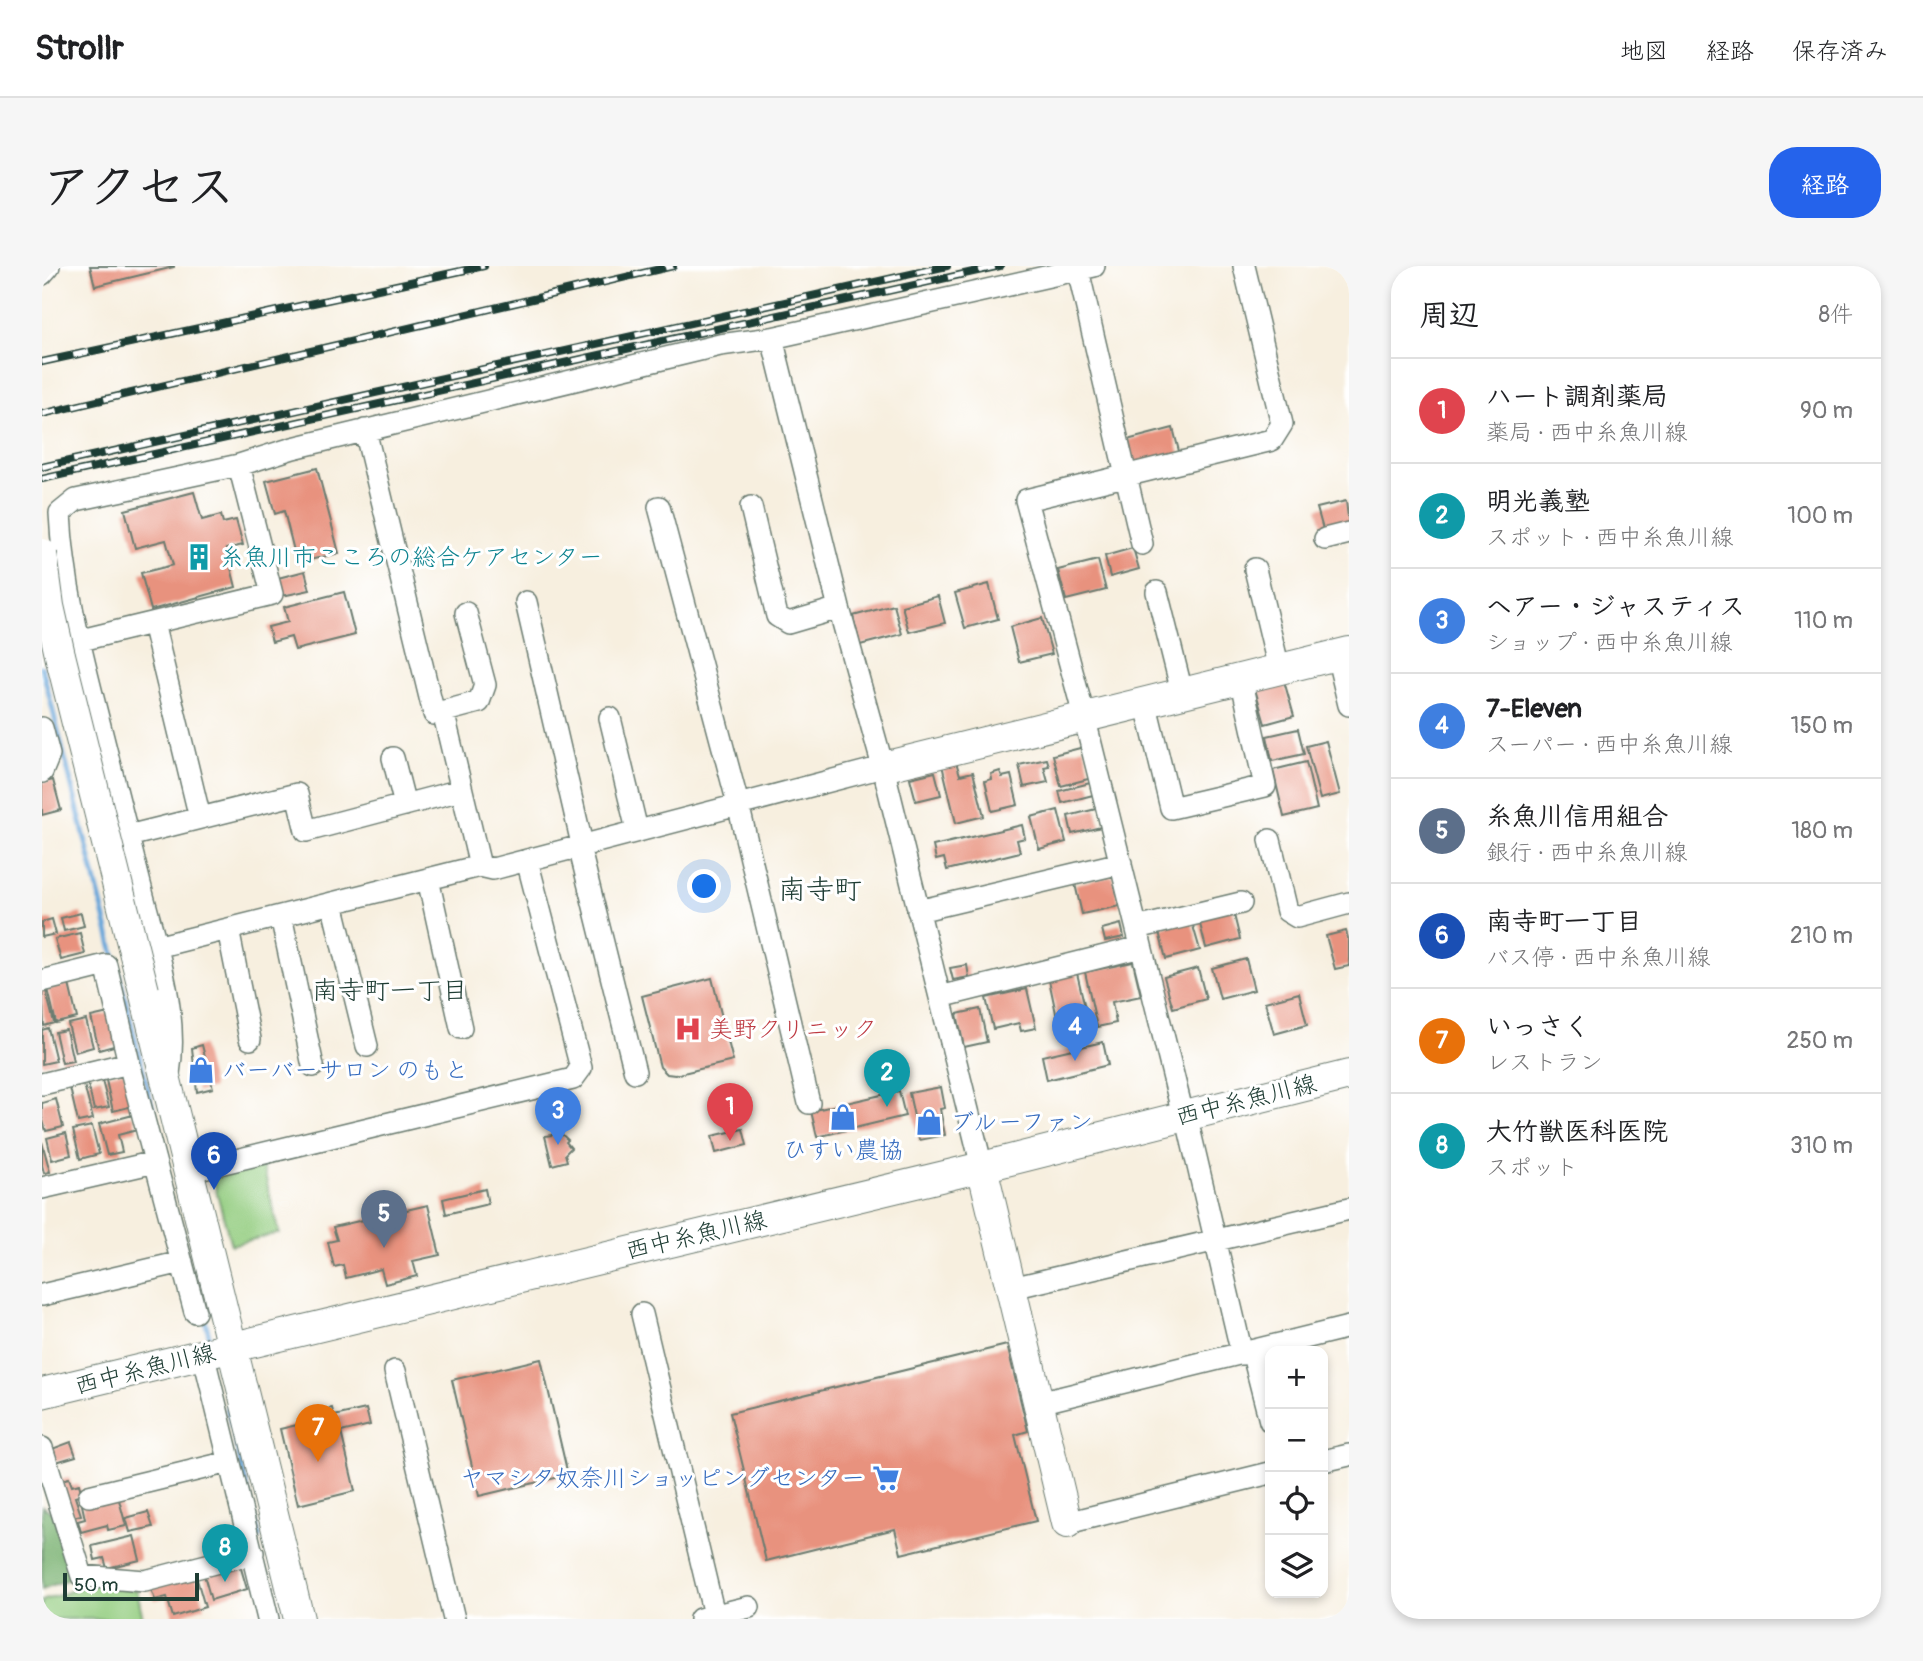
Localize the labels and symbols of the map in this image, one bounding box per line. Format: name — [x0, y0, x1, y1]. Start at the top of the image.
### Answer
building icon: 糸魚川市こころの総合ケアセンター — [184, 542, 214, 572]
place label: 糸魚川市こころの総合ケアセンター — [220, 543, 603, 572]
your location — [687, 869, 721, 903]
district label: 南寺町 — [778, 873, 862, 908]
district label: 南寺町一丁目 — [312, 975, 468, 1007]
pin: 4 — [1052, 1003, 1098, 1061]
hospital icon: 美野クリニック — [673, 1014, 703, 1044]
place label: 美野クリニック — [709, 1015, 877, 1044]
pin: 2 — [864, 1049, 910, 1107]
shop icon: バーバーサロン のもと — [186, 1055, 216, 1085]
place label: バーバーサロン のもと — [222, 1056, 468, 1085]
street label: 西中糸魚川線 — [1173, 1069, 1319, 1132]
pin: 1 — [707, 1083, 753, 1141]
pin: 3 — [535, 1087, 581, 1145]
shop icon: ひすい農協 — [828, 1102, 858, 1132]
shop icon: ブルーファン — [914, 1107, 944, 1137]
place label: ブルーファン — [950, 1108, 1093, 1137]
pin: 6 — [191, 1132, 237, 1190]
place label: ひすい農協 — [783, 1136, 903, 1165]
pin: 5 — [361, 1190, 407, 1248]
street label: 西中糸魚川線 — [623, 1205, 770, 1266]
street label: 西中糸魚川線 — [72, 1338, 218, 1401]
pin: 7 — [295, 1404, 341, 1462]
supermarket icon: ヤマシタ奴奈川ショッピングセンター — [871, 1463, 901, 1493]
place label: ヤマシタ奴奈川ショッピングセンター — [460, 1464, 865, 1493]
pin: 8 — [202, 1524, 248, 1582]
scale bar — [63, 1570, 200, 1602]

